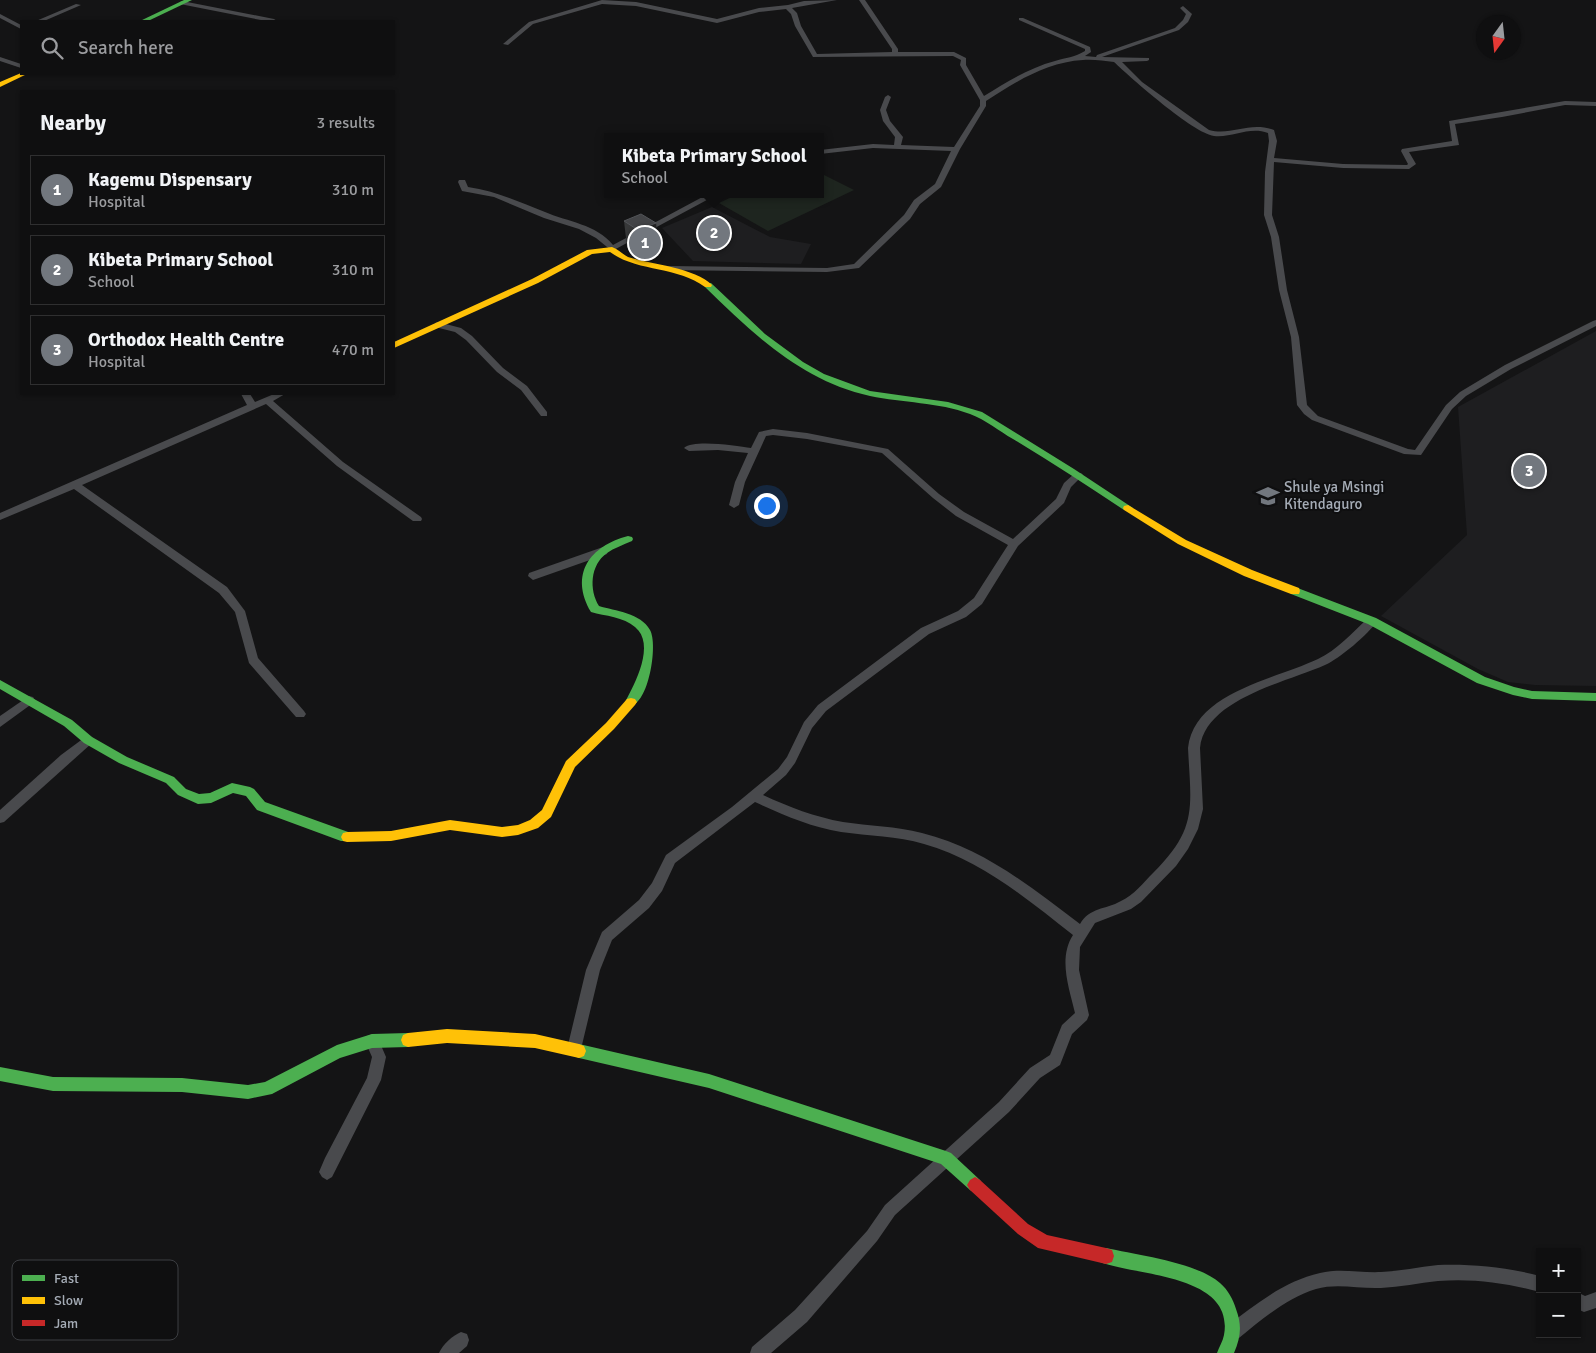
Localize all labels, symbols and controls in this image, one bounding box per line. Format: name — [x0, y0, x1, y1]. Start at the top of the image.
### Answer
north arrow — [1476, 15, 1521, 60]
search box — [20, 20, 395, 75]
icon: search — [38, 34, 66, 62]
text: Search here — [78, 36, 174, 60]
text: Nearby — [40, 110, 106, 136]
text: 3 results — [316, 113, 375, 133]
popup — [604, 133, 824, 198]
text: Kibeta Primary School — [621, 144, 807, 168]
text: Kagemu Dispensary — [88, 168, 252, 192]
text: School — [621, 168, 668, 188]
text: 1 — [53, 180, 61, 200]
text: 310 m — [332, 180, 374, 200]
text: Hospital — [88, 192, 145, 212]
pin: 2 — [698, 214, 730, 252]
pin: 1 — [629, 224, 661, 262]
text: Kibeta Primary School — [88, 248, 273, 272]
text: 2 — [53, 260, 61, 280]
text: 310 m — [332, 260, 374, 280]
text: School — [88, 272, 134, 292]
text: Orthodox Health Centre — [88, 328, 284, 352]
text: 3 — [53, 340, 61, 360]
text: 470 m — [332, 340, 374, 360]
text: Hospital — [88, 352, 145, 372]
pin: 3 — [1513, 452, 1545, 490]
place label: Shule ya Msingi Kitendaguro — [1284, 478, 1384, 513]
school or university icon: Shule ya Msingi Kitendaguro — [1255, 483, 1281, 509]
your location — [754, 493, 780, 519]
map controls — [1536, 1248, 1581, 1338]
button: + — [1536, 1248, 1581, 1293]
legend — [12, 1260, 178, 1340]
text: Fast — [54, 1270, 79, 1287]
text: Slow — [54, 1292, 83, 1309]
button: − — [1536, 1293, 1581, 1338]
text: Jam — [54, 1315, 78, 1332]

